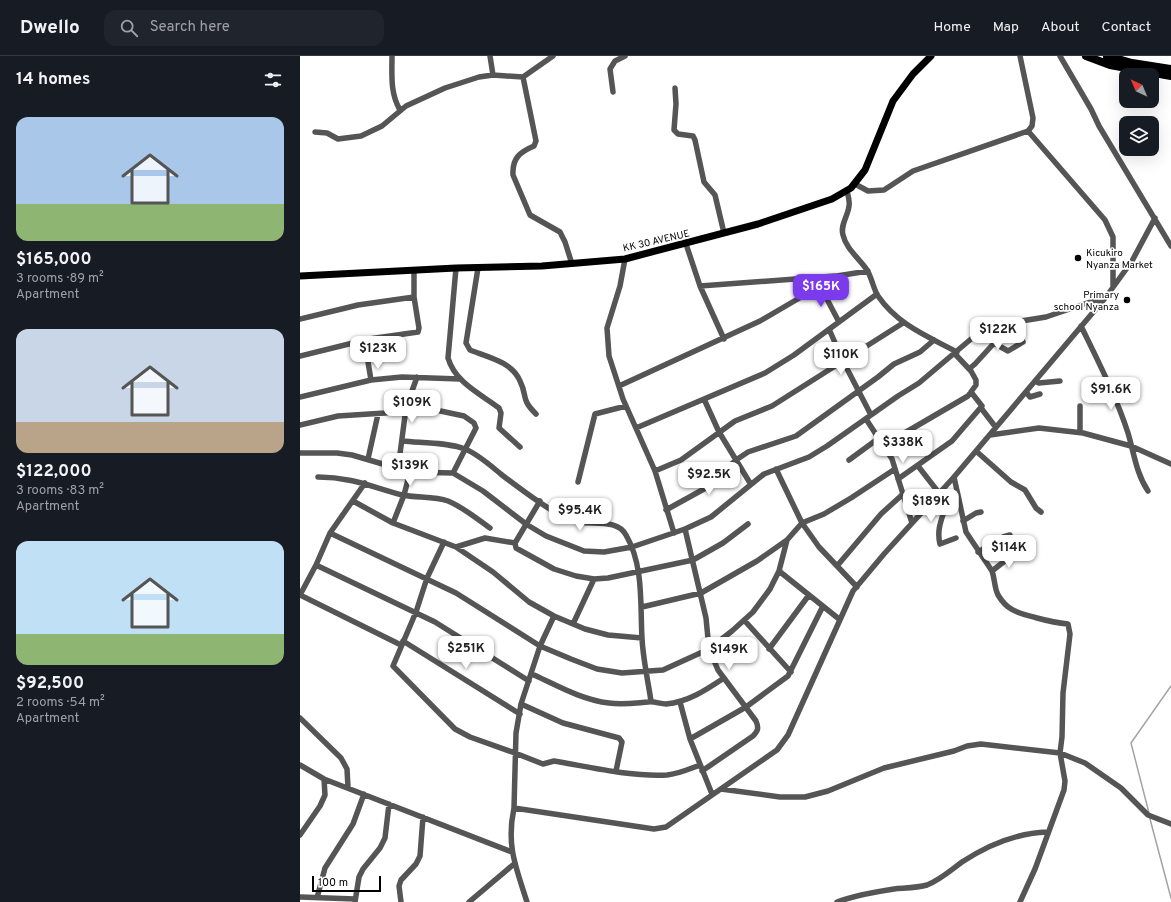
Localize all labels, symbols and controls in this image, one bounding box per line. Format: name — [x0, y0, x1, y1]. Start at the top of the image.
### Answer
search box — [104, 10, 384, 46]
text: Dwello — [20, 16, 80, 40]
icon: search — [118, 17, 140, 39]
text: Search here — [150, 18, 230, 37]
text: Home — [934, 19, 971, 36]
text: Map — [993, 19, 1019, 36]
text: About — [1041, 19, 1080, 36]
text: Contact — [1102, 19, 1151, 36]
north arrow — [1119, 68, 1159, 108]
map controls — [1119, 68, 1159, 156]
text: 14 homes — [16, 69, 90, 91]
icon: filters — [262, 69, 284, 91]
button: layers — [1119, 116, 1159, 156]
icon: home — [114, 143, 186, 215]
street label: KK 30 AVENUE — [622, 227, 691, 255]
place label: Kicukiro Nyanza Market — [1086, 247, 1153, 272]
text: $165,000 — [16, 249, 92, 271]
marker: Kicukiro Nyanza Market — [1073, 253, 1083, 263]
text: 3 rooms · 89 m² — [16, 271, 104, 287]
pin: $165K — [793, 274, 849, 308]
text: $165K — [802, 279, 840, 295]
text: Apartment — [16, 287, 79, 303]
place label: Primary school Nyanza — [1054, 289, 1119, 314]
marker: Primary school Nyanza — [1122, 295, 1132, 305]
pin: $122K — [970, 317, 1026, 351]
text: $122K — [979, 322, 1017, 338]
pin: $123K — [350, 336, 406, 370]
text: $123K — [359, 341, 397, 357]
pin: $110K — [813, 342, 869, 376]
text: $110K — [823, 347, 859, 363]
icon: home — [114, 355, 186, 427]
pin: $91.6K — [1078, 377, 1144, 411]
text: $91.6K — [1090, 382, 1132, 398]
pin: $109K — [384, 390, 440, 424]
text: $109K — [393, 395, 431, 411]
pin: $338K — [875, 430, 931, 464]
text: $338K — [883, 435, 923, 451]
pin: $139K — [382, 453, 438, 487]
text: $139K — [391, 458, 429, 474]
text: $122,000 — [16, 461, 92, 483]
pin: $92.5K — [676, 462, 742, 496]
text: $92.5K — [687, 467, 731, 483]
text: 3 rooms · 83 m² — [16, 483, 104, 499]
pin: $189K — [903, 489, 959, 523]
text: $189K — [912, 494, 950, 510]
pin: $95.4K — [547, 498, 613, 532]
text: Apartment — [16, 499, 79, 515]
text: $95.4K — [558, 503, 602, 519]
pin: $114K — [981, 535, 1037, 569]
text: $114K — [991, 540, 1027, 556]
icon: home — [114, 567, 186, 639]
pin: $251K — [438, 636, 494, 670]
pin: $149K — [701, 637, 757, 671]
text: $251K — [447, 641, 485, 657]
text: $149K — [710, 642, 748, 658]
text: $92,500 — [16, 673, 84, 695]
text: 2 rooms · 54 m² — [16, 695, 105, 711]
text: Apartment — [16, 711, 79, 727]
scale bar — [312, 874, 381, 893]
text: 100 m — [318, 876, 348, 890]

